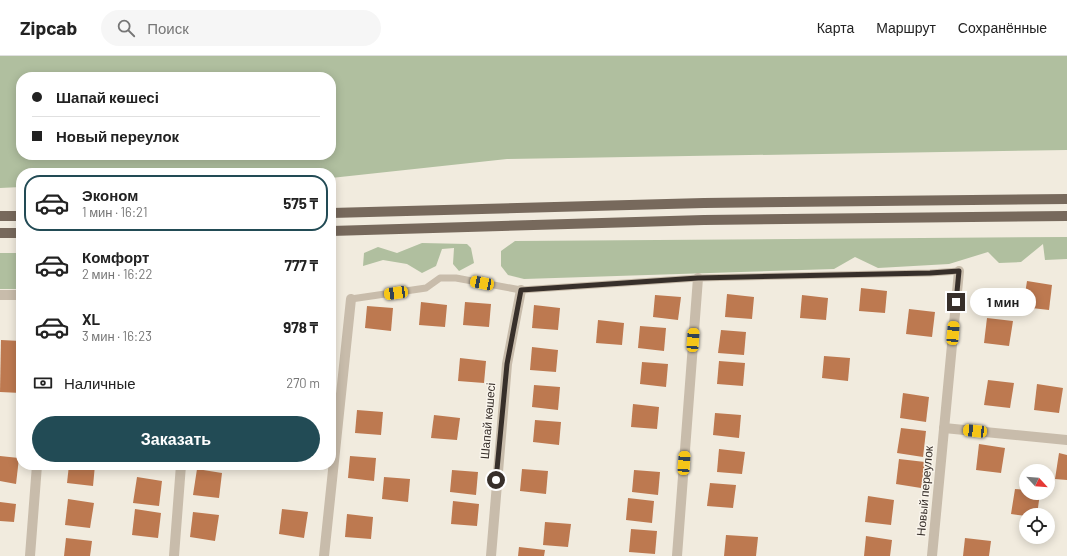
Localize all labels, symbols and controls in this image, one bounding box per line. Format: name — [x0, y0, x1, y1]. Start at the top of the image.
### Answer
search box — [101, 10, 381, 46]
text: Zipcab — [20, 16, 77, 39]
icon: search — [115, 17, 137, 39]
text: Поиск — [147, 19, 189, 37]
text: Карта — [817, 19, 854, 36]
text: Маршрут — [876, 19, 936, 36]
text: Сохранённые — [958, 19, 1047, 36]
text: Шапай көшесі — [56, 88, 159, 106]
text: Новый переулок — [56, 127, 179, 145]
icon: car — [34, 185, 70, 221]
text: Эконом — [82, 186, 138, 204]
text: 575 ₸ — [283, 194, 318, 212]
text: 1 мин · 16:21 — [82, 204, 147, 220]
icon: car — [34, 247, 70, 283]
text: Комфорт — [82, 248, 149, 266]
text: 777 ₸ — [284, 256, 318, 274]
text: 2 мин · 16:22 — [82, 266, 152, 282]
car — [469, 275, 495, 291]
car — [383, 285, 409, 301]
callout: 1 мин — [970, 288, 1036, 316]
route end — [947, 293, 965, 311]
text: 1 мин — [987, 294, 1019, 310]
icon: car — [34, 309, 70, 345]
text: XL — [82, 310, 100, 328]
text: 978 ₸ — [283, 318, 318, 336]
car — [946, 321, 960, 345]
text: 3 мин · 16:23 — [82, 328, 152, 344]
car — [686, 328, 700, 352]
icon: cash — [32, 372, 54, 394]
text: Наличные — [64, 374, 136, 392]
text: 270 m — [286, 375, 320, 391]
street label: Шапай көшесі — [477, 382, 497, 460]
button: Заказать — [32, 416, 320, 462]
car — [962, 424, 988, 438]
street label: Новый переулок — [913, 444, 936, 537]
car — [677, 451, 691, 475]
north arrow — [1019, 464, 1055, 500]
map controls — [1019, 464, 1055, 544]
route start — [487, 471, 505, 489]
button: locate — [1019, 508, 1055, 544]

